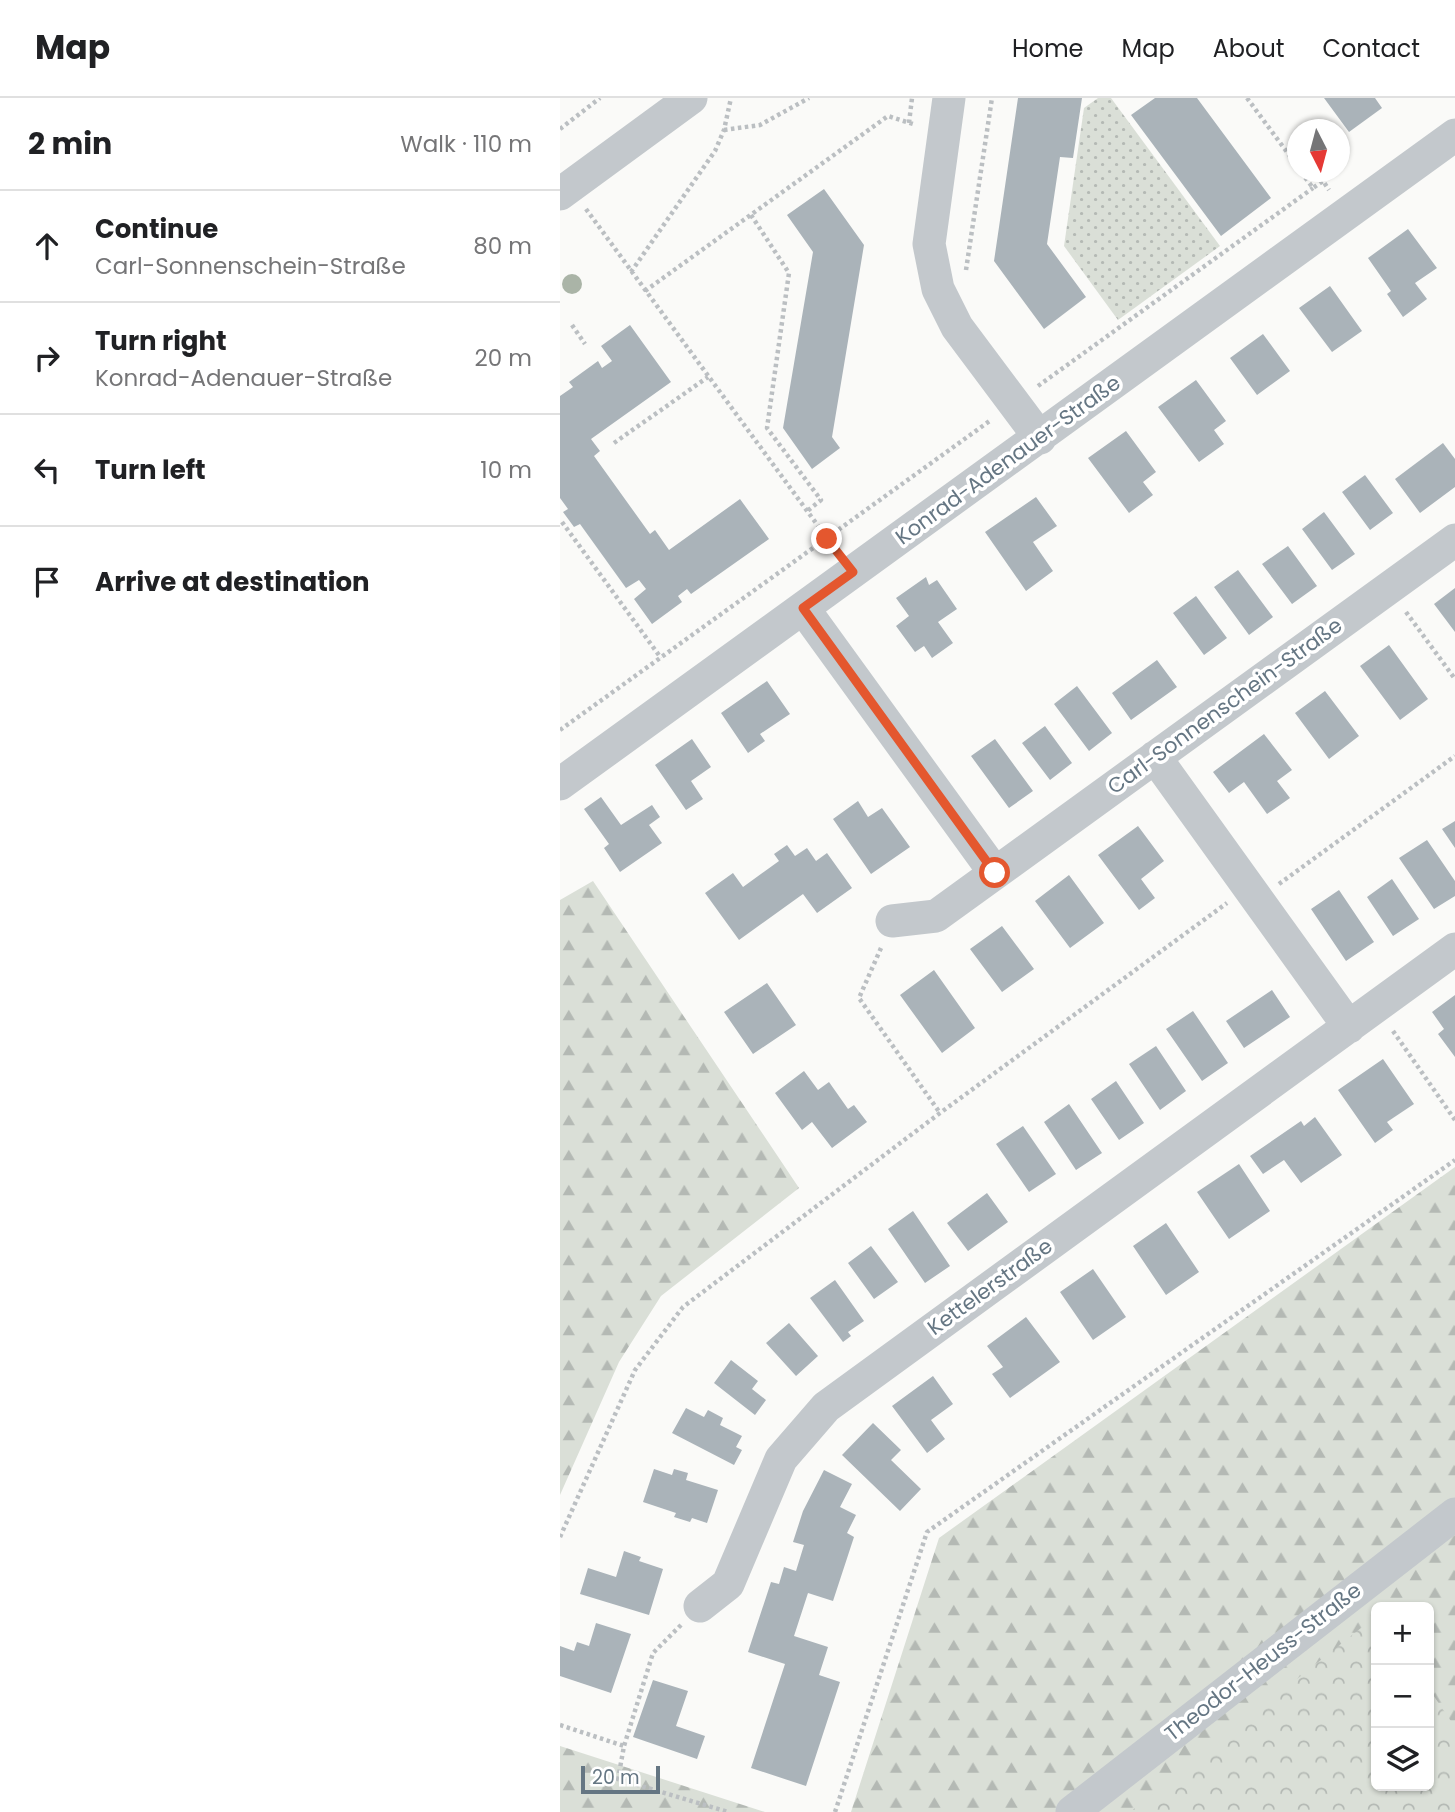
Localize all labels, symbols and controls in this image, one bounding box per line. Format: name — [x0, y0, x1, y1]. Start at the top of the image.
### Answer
text: Map — [35, 24, 110, 71]
text: Home — [1012, 32, 1084, 65]
text: Map — [1122, 32, 1175, 65]
text: About — [1213, 32, 1284, 65]
text: Contact — [1322, 32, 1420, 65]
north arrow — [1287, 119, 1350, 182]
text: 2 min — [28, 122, 112, 165]
text: Walk · 110 m — [400, 128, 532, 160]
text: Continue — [95, 211, 218, 247]
icon: ahead — [28, 227, 66, 265]
text: 80 m — [473, 230, 532, 262]
text: Carl-Sonnenschein-Straße — [95, 250, 406, 282]
text: Turn right — [95, 323, 227, 359]
icon: right — [28, 339, 66, 377]
text: 20 m — [474, 342, 532, 374]
text: Konrad-Adenauer-Straße — [95, 362, 392, 394]
street label: Konrad-Adenauer-Straße — [889, 368, 1126, 551]
icon: left — [28, 451, 66, 489]
text: Turn left — [95, 452, 206, 488]
text: 10 m — [480, 454, 532, 486]
route end — [811, 523, 842, 554]
icon: arrive — [28, 563, 66, 601]
text: Arrive at destination — [95, 564, 370, 600]
street label: Carl-Sonnenschein-Straße — [1101, 610, 1348, 801]
route start — [979, 857, 1010, 888]
street label: Kettelerstraße — [921, 1231, 1058, 1342]
street label: Theodor-Heuss-Straße — [1158, 1576, 1367, 1748]
map controls — [1371, 1602, 1434, 1791]
button: + — [1371, 1602, 1434, 1665]
button: − — [1371, 1665, 1434, 1728]
button: layers — [1371, 1728, 1434, 1791]
scale bar — [581, 1763, 660, 1795]
text: 20 m — [592, 1764, 640, 1791]

